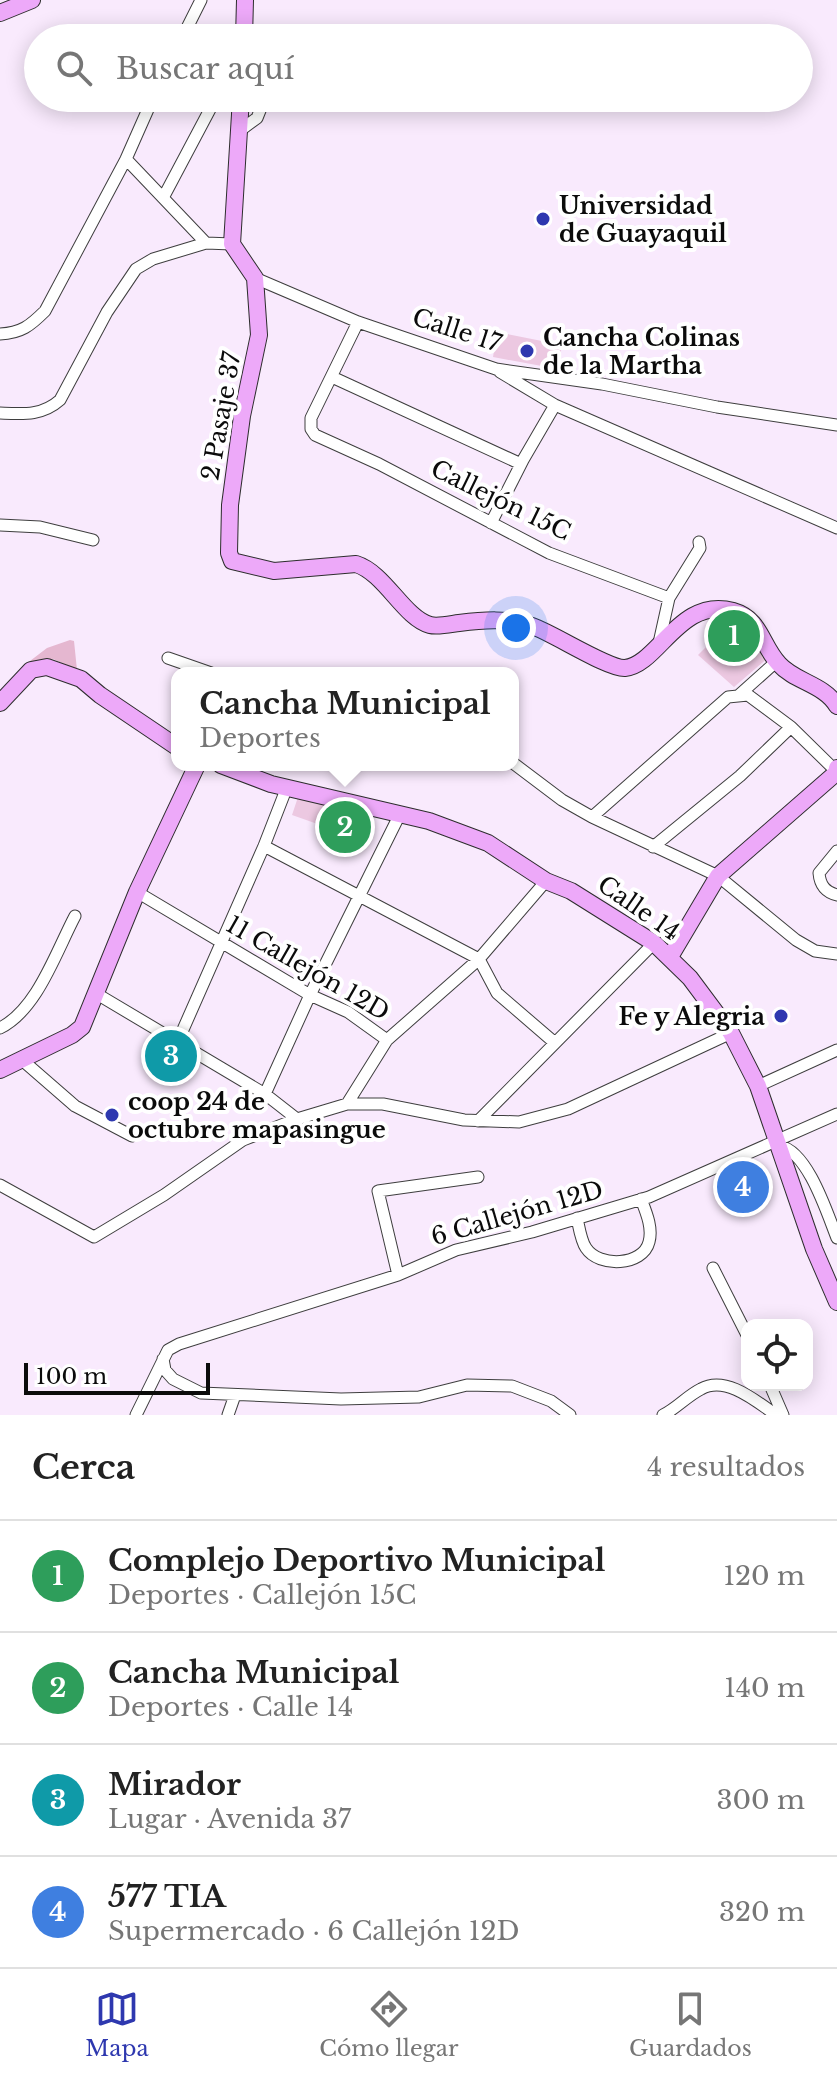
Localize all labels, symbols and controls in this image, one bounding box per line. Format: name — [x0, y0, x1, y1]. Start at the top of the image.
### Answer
search box — [24, 24, 813, 112]
icon: search — [52, 46, 96, 90]
text: Buscar aquí — [116, 50, 294, 87]
place label: Universidad de Guayaquil — [559, 191, 727, 248]
marker: Universidad de Guayaquil — [534, 210, 552, 228]
street label: Calle 17 — [409, 302, 506, 358]
place label: Cancha Colinas de la Martha — [543, 323, 740, 380]
marker: Cancha Colinas de la Martha — [518, 342, 536, 360]
street label: 2 Pasaje 37 — [195, 348, 247, 483]
street label: Callejón 15C — [426, 454, 576, 546]
pin: 1 — [708, 606, 760, 666]
your location — [496, 608, 536, 648]
popup — [171, 667, 519, 771]
text: Cancha Municipal — [199, 685, 491, 722]
text: Deportes — [199, 722, 321, 754]
pin: 2 — [319, 797, 371, 857]
street label: Calle 14 — [592, 869, 686, 947]
street label: 11 Callejón 12D — [221, 910, 395, 1026]
place label: Fe y Alegria — [618, 1002, 765, 1031]
marker: Fe y Alegria — [772, 1007, 790, 1025]
pin: 3 — [145, 1026, 197, 1086]
place label: coop 24 de octubre mapasingue — [128, 1087, 386, 1144]
marker: coop 24 de octubre mapasingue — [103, 1106, 121, 1124]
pin: 4 — [717, 1157, 769, 1217]
street label: 6 Callejón 12D — [428, 1175, 606, 1251]
map controls — [741, 1319, 813, 1391]
button: locate — [741, 1319, 813, 1391]
scale bar — [24, 1359, 210, 1395]
text: 100 m — [36, 1363, 107, 1390]
text: Cerca — [32, 1446, 135, 1488]
text: 4 resultados — [647, 1451, 805, 1483]
text: Complejo Deportivo Municipal — [108, 1542, 605, 1579]
text: 1 — [52, 1560, 64, 1592]
text: 120 m — [723, 1560, 805, 1592]
text: Deportes · Callejón 15C — [108, 1579, 416, 1611]
text: Cancha Municipal — [108, 1654, 399, 1691]
text: 2 — [50, 1672, 66, 1704]
text: 140 m — [724, 1672, 805, 1704]
text: Deportes · Calle 14 — [108, 1691, 353, 1723]
text: Mirador — [108, 1766, 241, 1803]
text: 3 — [50, 1784, 66, 1816]
text: 300 m — [716, 1784, 805, 1816]
text: Lugar · Avenida 37 — [108, 1803, 351, 1835]
text: 577 TIA — [108, 1878, 226, 1915]
text: 4 — [49, 1896, 67, 1928]
text: 320 m — [719, 1896, 805, 1928]
text: Supermercado · 6 Callejón 12D — [108, 1915, 519, 1947]
tab: Mapa — [85, 1987, 149, 2062]
tab: Cómo llegar — [319, 1987, 458, 2062]
tab: Guardados — [629, 1987, 752, 2062]

